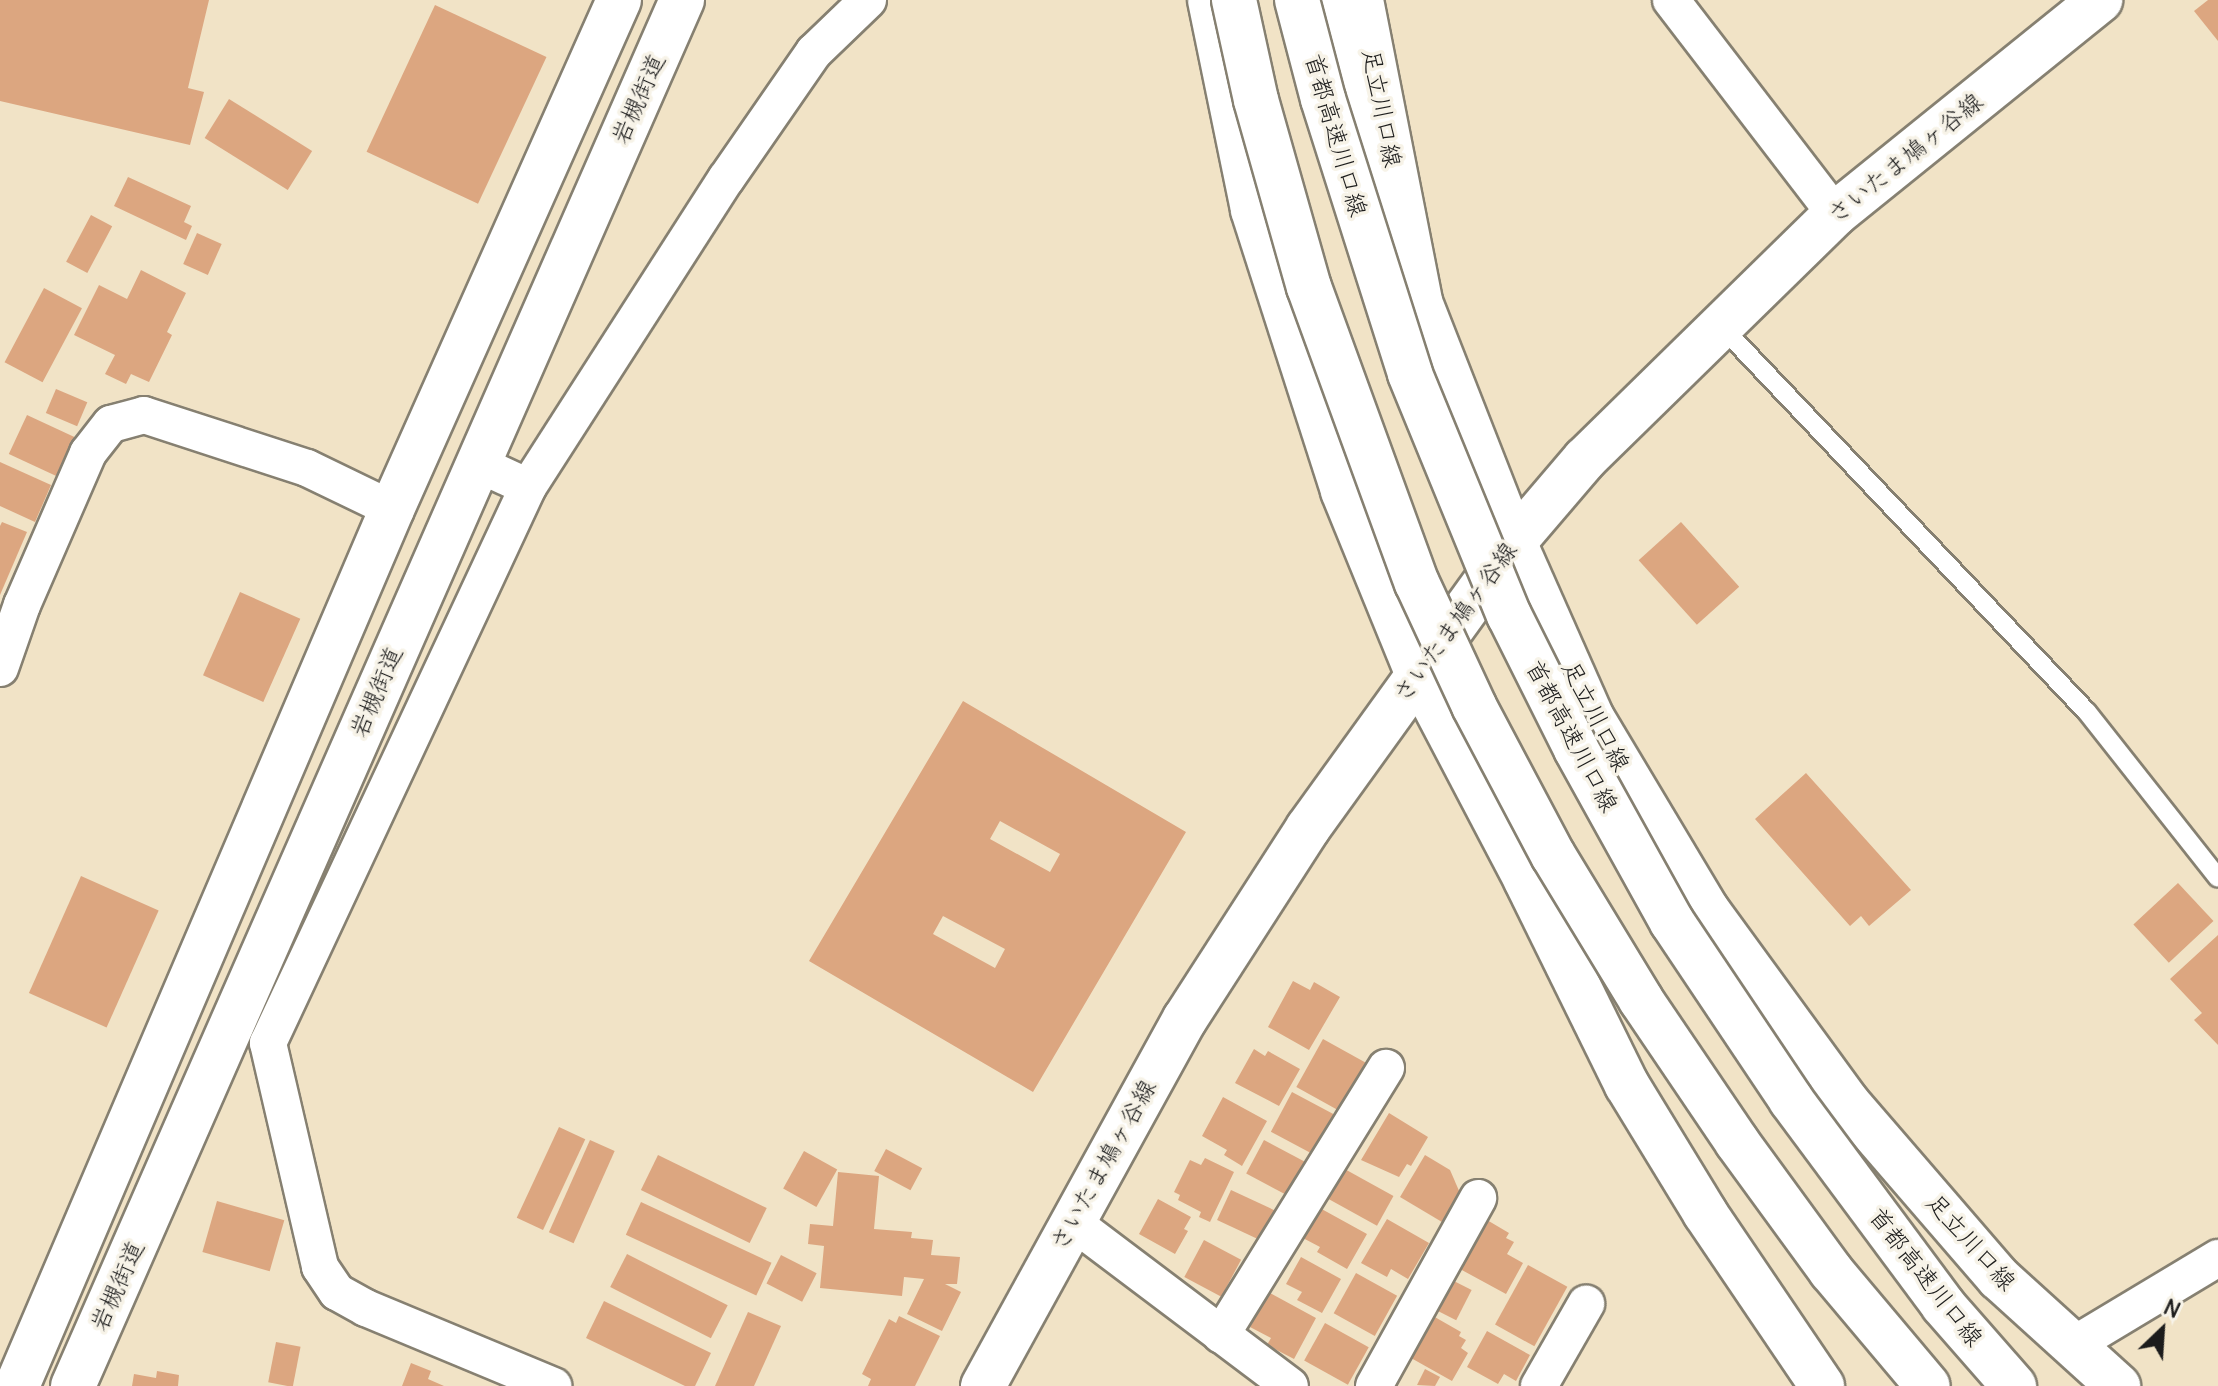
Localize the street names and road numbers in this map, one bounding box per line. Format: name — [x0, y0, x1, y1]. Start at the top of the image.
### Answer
street label: 足立川口線 — [1356, 46, 1408, 170]
street label: 岩槻街道 — [605, 49, 671, 149]
street label: 首都高速川口線 — [1299, 50, 1373, 220]
street label: さいたま鳩ヶ谷線 — [1821, 86, 1989, 230]
street label: さいたま鳩ヶ谷線 — [1387, 536, 1523, 708]
street label: 岩槻街道 — [344, 642, 408, 742]
street label: 首都高速川口線 — [1520, 655, 1624, 817]
street label: 足立川口線 — [1556, 656, 1636, 776]
street label: さいたま鳩ヶ谷線 — [1044, 1074, 1162, 1256]
street label: 足立川口線 — [1920, 1188, 2022, 1296]
street label: 首都高速川口線 — [1863, 1202, 1989, 1352]
street label: 岩槻街道 — [84, 1236, 150, 1336]

